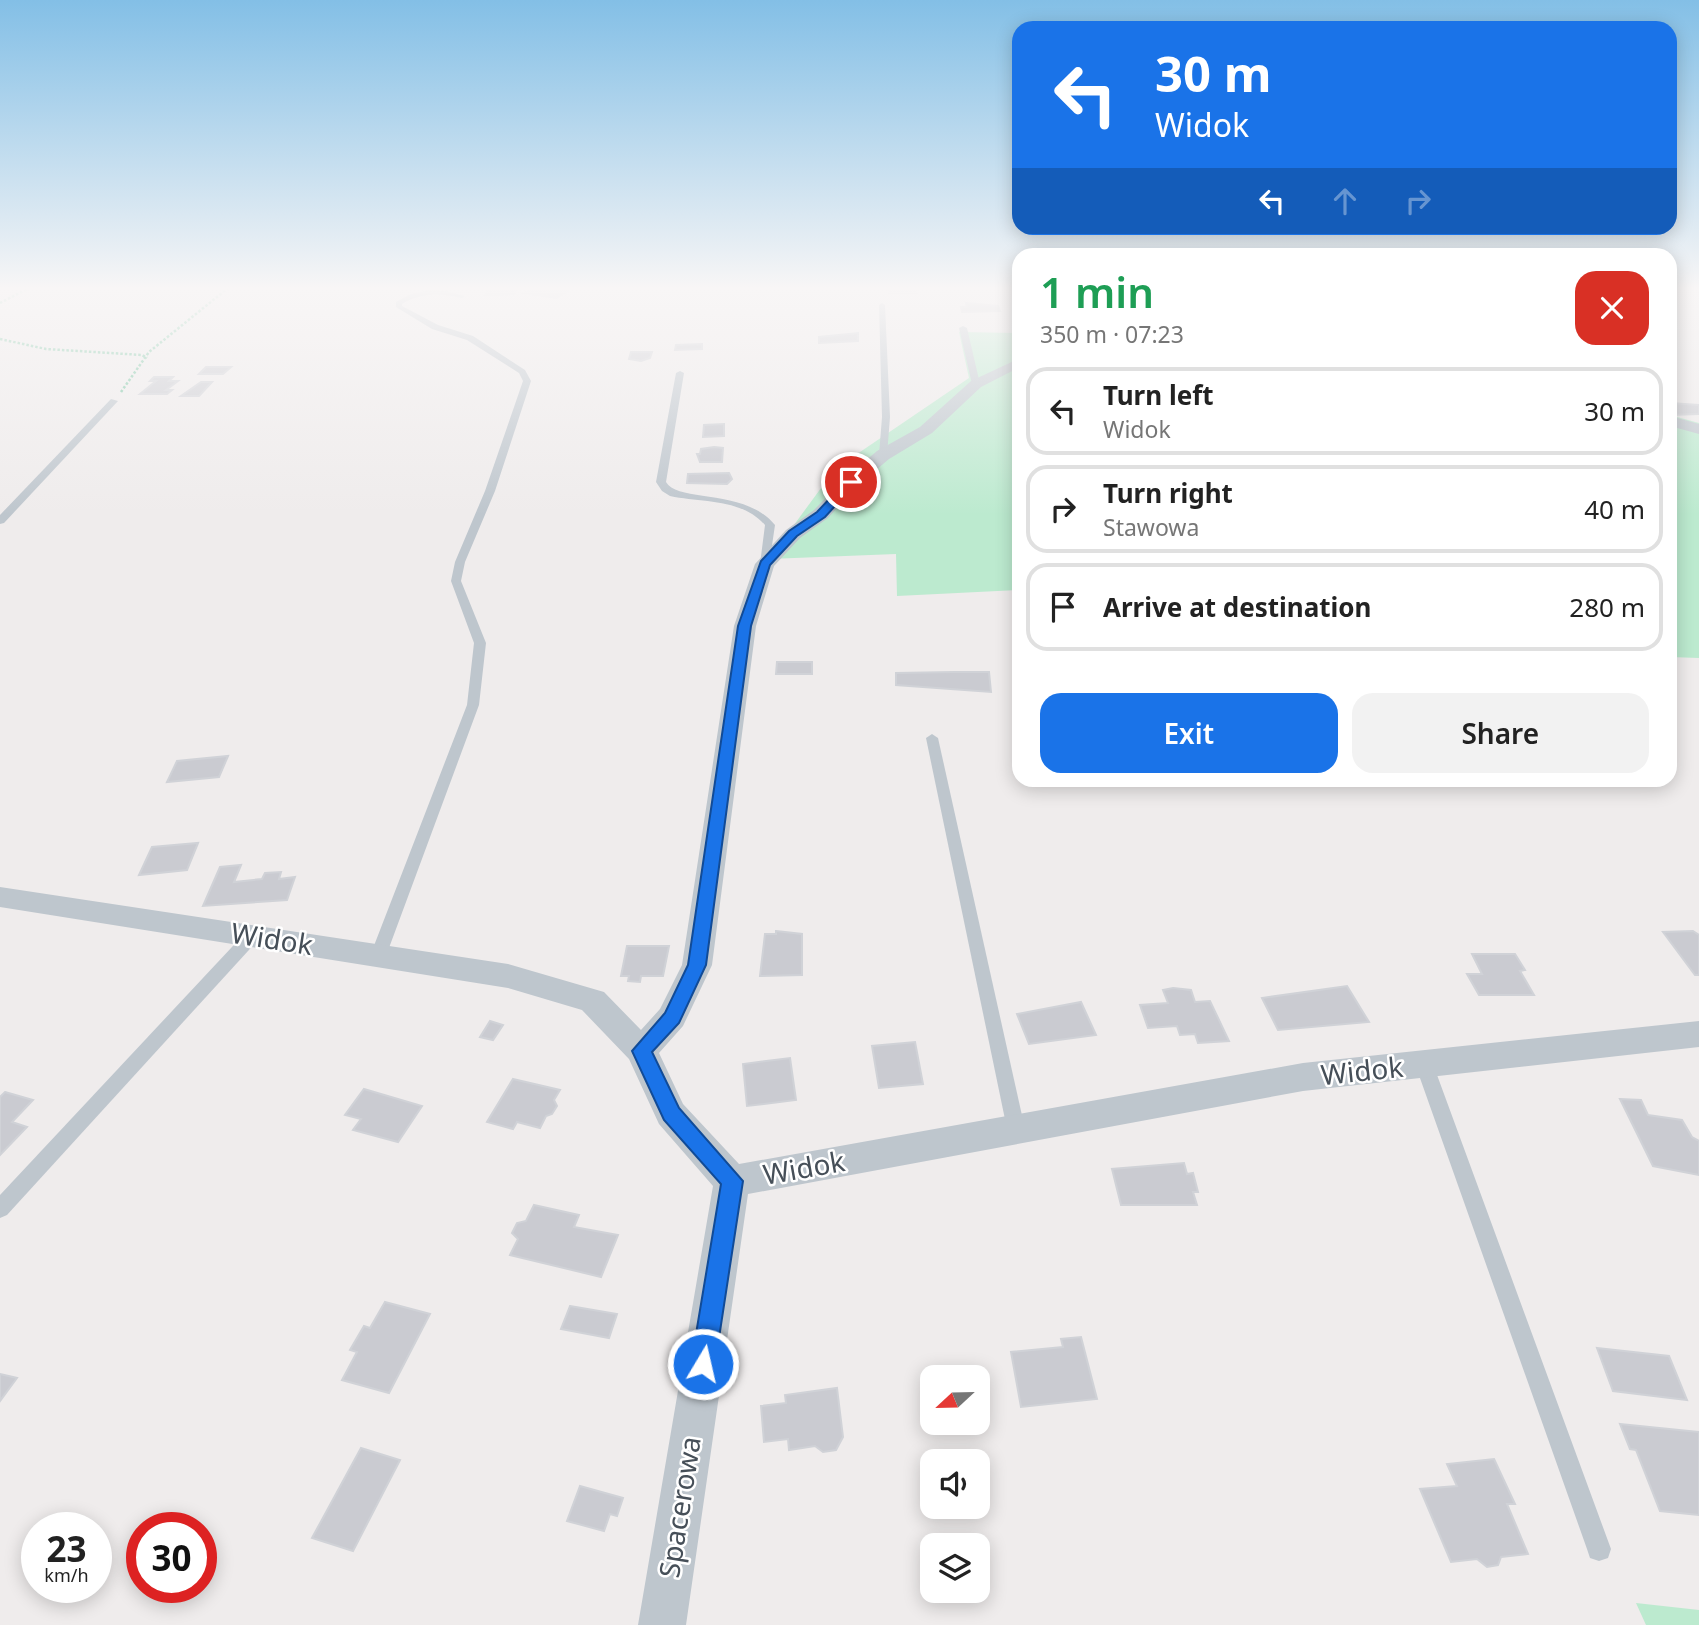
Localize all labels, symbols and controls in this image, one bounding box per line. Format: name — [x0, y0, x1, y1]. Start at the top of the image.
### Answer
text: 30 m — [1155, 40, 1272, 106]
icon: left — [1040, 49, 1131, 140]
text: Widok — [1155, 103, 1249, 146]
icon: left — [1253, 182, 1291, 220]
icon: ahead — [1326, 182, 1364, 220]
icon: right — [1399, 182, 1437, 220]
text: 1 min — [1040, 263, 1154, 320]
button: close — [1575, 271, 1649, 345]
text: 350 m · 07:23 — [1040, 318, 1184, 350]
text: Turn left — [1103, 377, 1214, 413]
icon: left — [1044, 392, 1082, 430]
text: 30 m — [1584, 393, 1645, 429]
text: Widok — [1103, 413, 1171, 445]
pin — [821, 452, 881, 512]
icon: arrive — [832, 463, 870, 501]
text: Turn right — [1103, 475, 1233, 511]
icon: right — [1044, 490, 1082, 528]
text: 40 m — [1584, 491, 1645, 527]
text: Stawowa — [1103, 511, 1199, 543]
icon: arrive — [1044, 588, 1082, 626]
text: Arrive at destination — [1103, 589, 1372, 625]
text: 280 m — [1569, 589, 1645, 625]
button: Exit — [1040, 693, 1338, 773]
button: Share — [1352, 693, 1649, 773]
street label: Widok — [228, 913, 316, 963]
street label: Widok — [1319, 1047, 1405, 1093]
street label: Widok — [760, 1141, 848, 1193]
position arrow — [666, 1327, 740, 1401]
north arrow — [920, 1365, 990, 1435]
map controls — [920, 1365, 990, 1603]
street label: Spacerowa — [649, 1433, 709, 1580]
button: sound — [920, 1449, 990, 1519]
speed limit sign: 30 — [126, 1512, 217, 1603]
text: 23 — [46, 1525, 87, 1572]
button: layers — [920, 1533, 990, 1603]
text: km/h — [44, 1563, 89, 1587]

